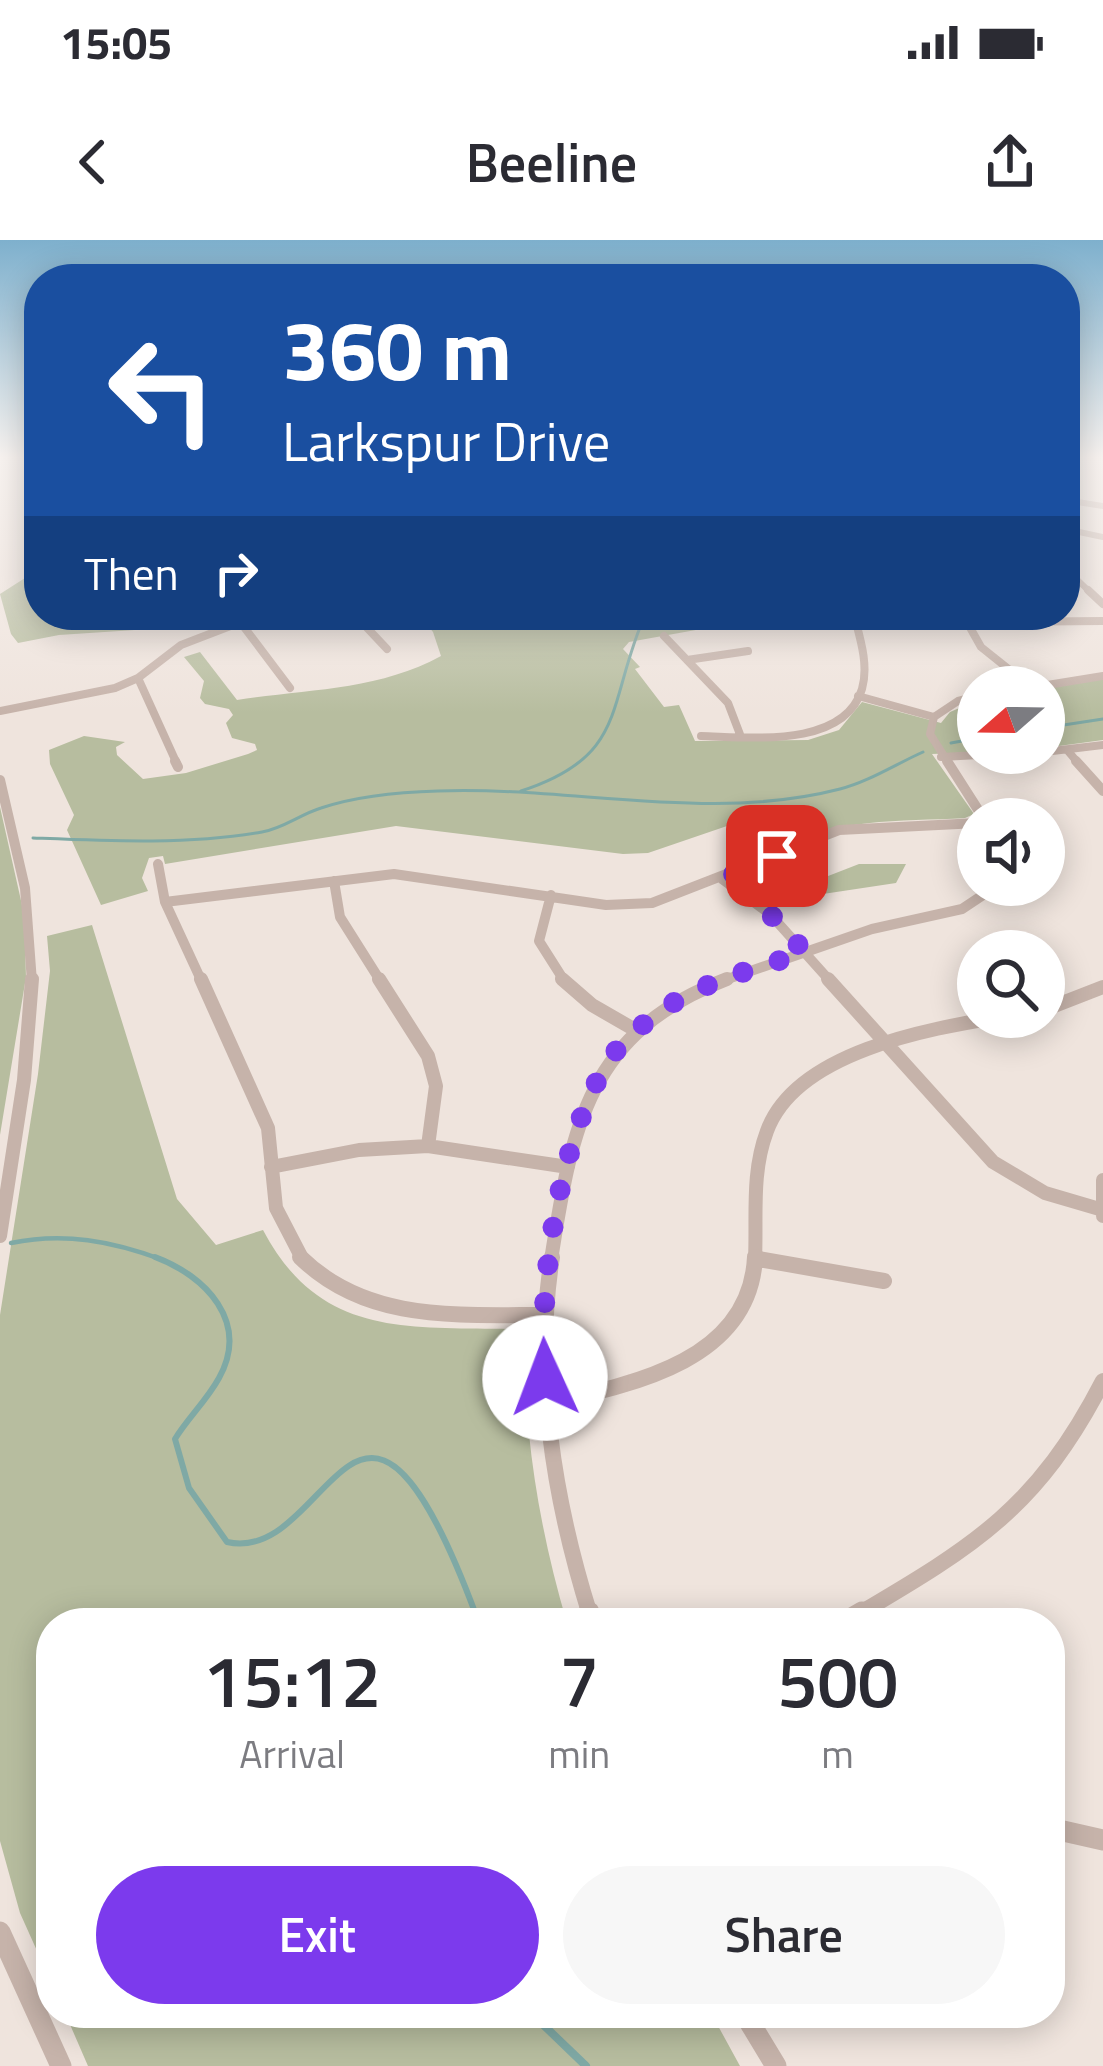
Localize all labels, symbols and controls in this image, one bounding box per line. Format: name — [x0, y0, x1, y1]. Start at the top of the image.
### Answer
text: 15:05 — [60, 8, 172, 76]
text: Beeline — [466, 121, 637, 203]
icon: back — [60, 129, 126, 195]
icon: share — [977, 129, 1043, 195]
text: 360 m — [282, 285, 512, 413]
icon: left — [84, 312, 240, 468]
text: Larkspur Drive — [282, 400, 610, 482]
text: Then — [84, 539, 179, 607]
icon: right — [203, 540, 269, 606]
north arrow — [957, 666, 1065, 774]
map controls — [957, 666, 1065, 1038]
button: sound — [957, 798, 1065, 906]
pin — [726, 805, 828, 907]
icon: arrive — [744, 823, 810, 889]
button: search — [957, 930, 1065, 1038]
position arrow — [482, 1315, 608, 1441]
text: 15:12 — [203, 1625, 381, 1735]
text: 7 — [559, 1625, 599, 1735]
text: 500 — [777, 1625, 898, 1735]
text: Arrival — [239, 1724, 345, 1783]
text: min — [548, 1724, 610, 1783]
text: m — [821, 1724, 854, 1783]
button: Exit — [96, 1866, 539, 2004]
button: Share — [563, 1866, 1005, 2004]

